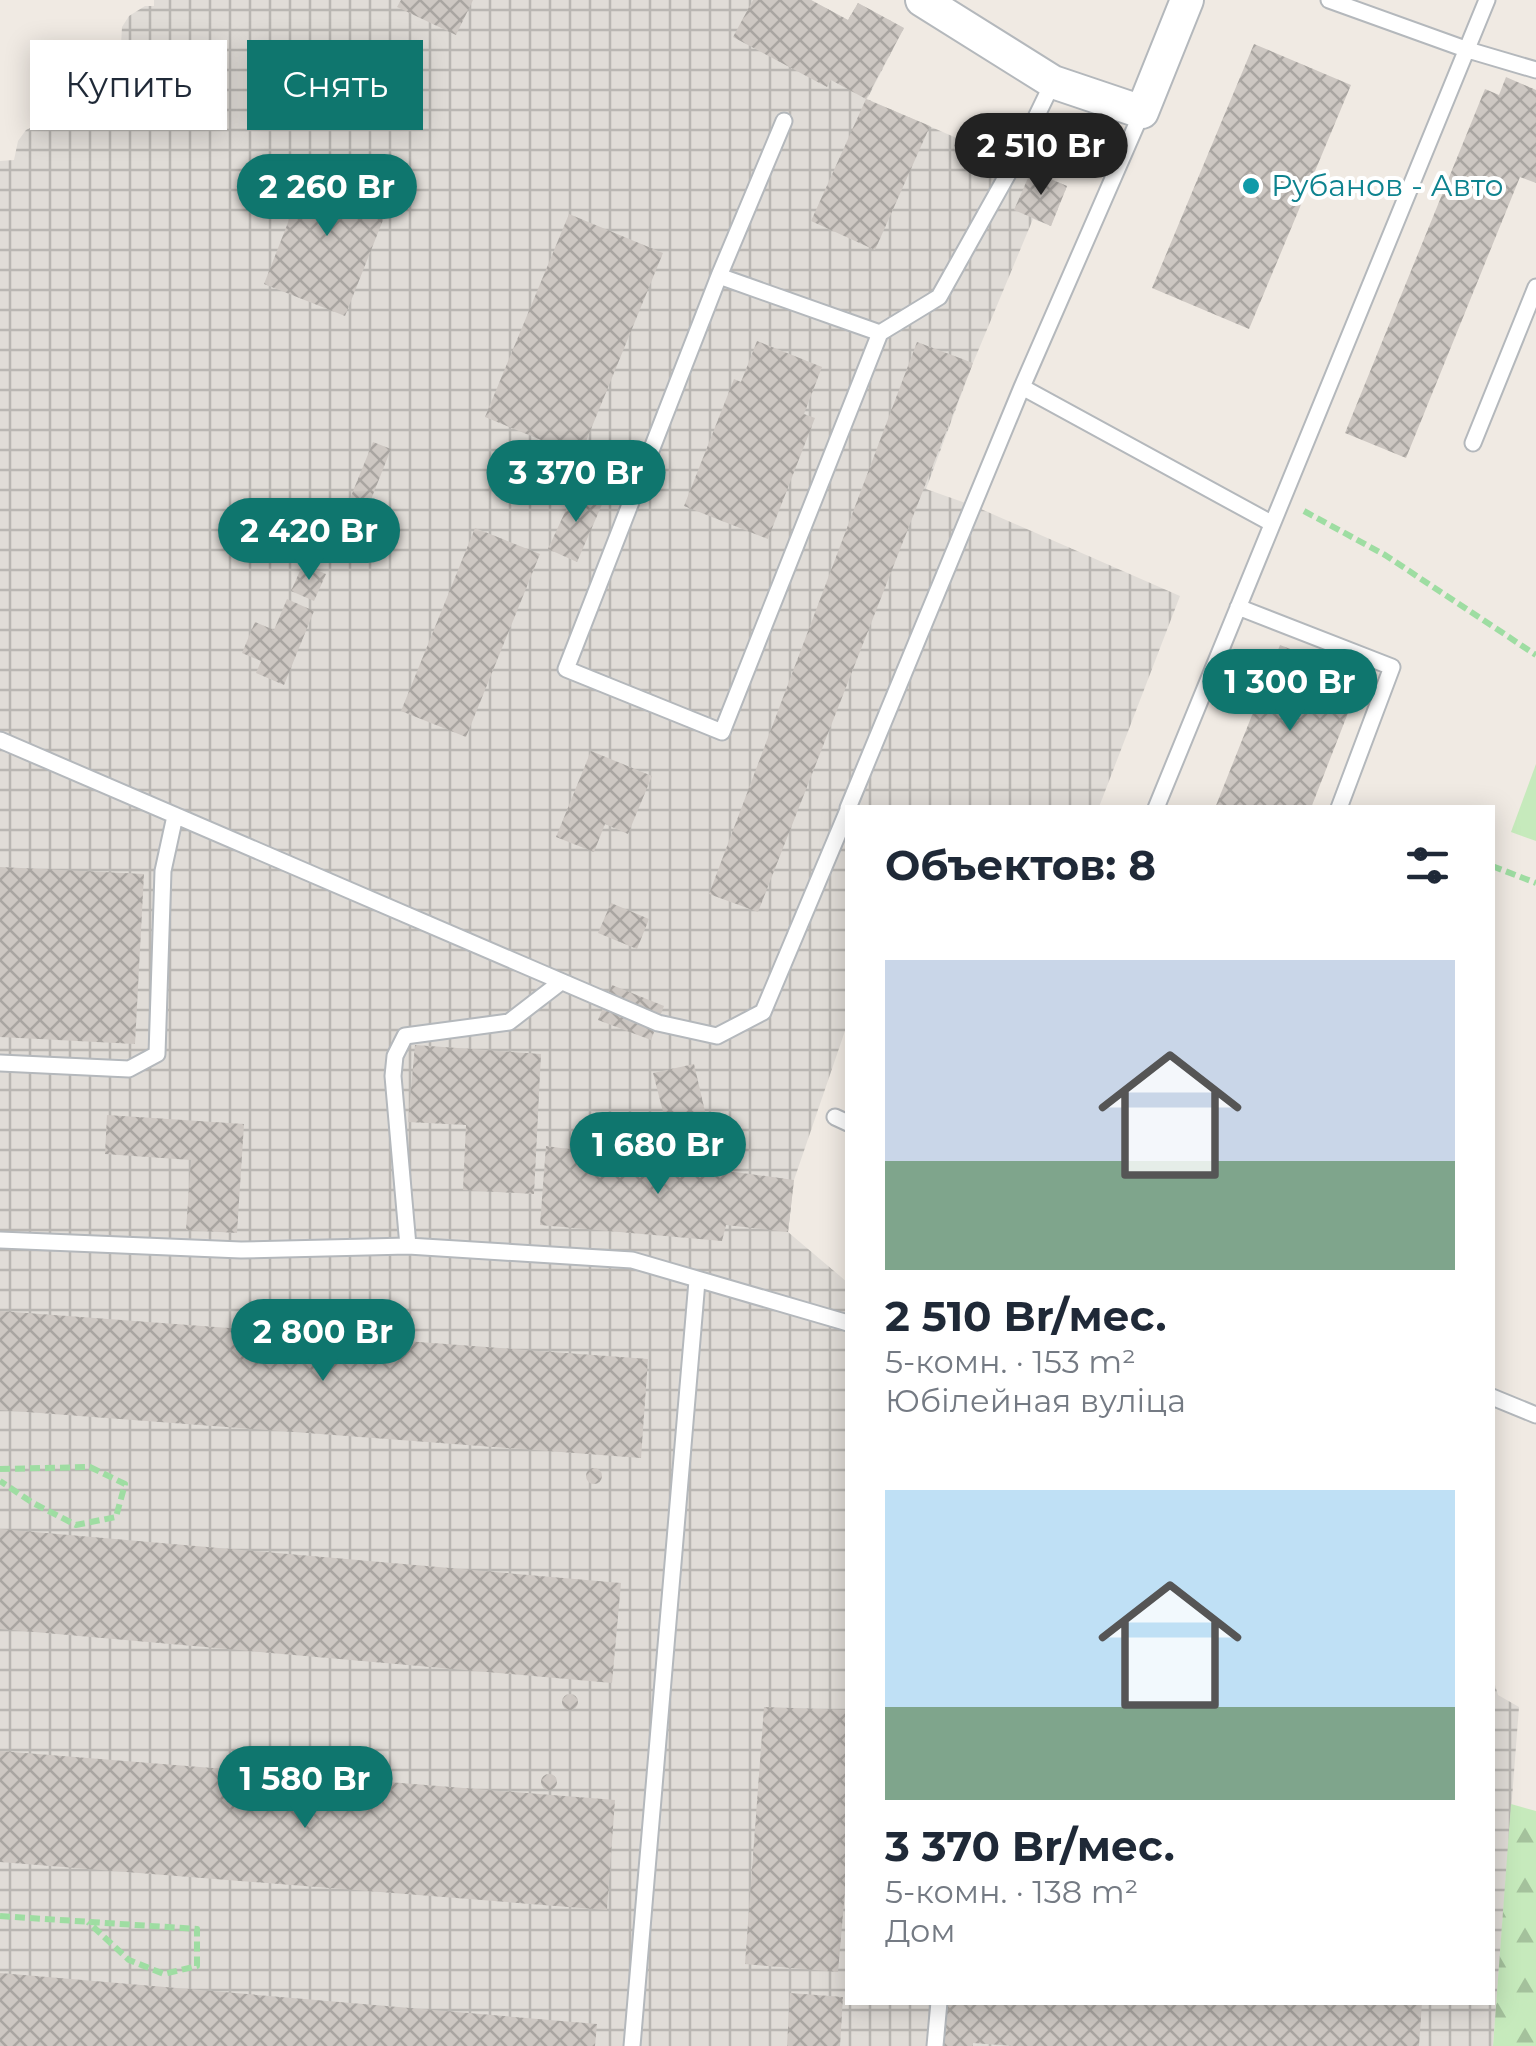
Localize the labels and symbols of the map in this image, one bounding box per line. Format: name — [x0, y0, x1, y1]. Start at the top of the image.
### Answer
pin: 2 510 Br — [938, 113, 1144, 198]
pin: 2 260 Br — [224, 154, 430, 239]
place label: Рубанов - Авто — [1271, 167, 1504, 204]
marker: Рубанов - Авто — [1240, 175, 1262, 197]
pin: 3 370 Br — [473, 440, 679, 525]
pin: 2 420 Br — [206, 498, 412, 583]
pin: 1 300 Br — [1187, 649, 1393, 734]
pin: 1 680 Br — [555, 1112, 761, 1197]
pin: 2 800 Br — [220, 1299, 426, 1384]
pin: 1 580 Br — [202, 1746, 408, 1831]

